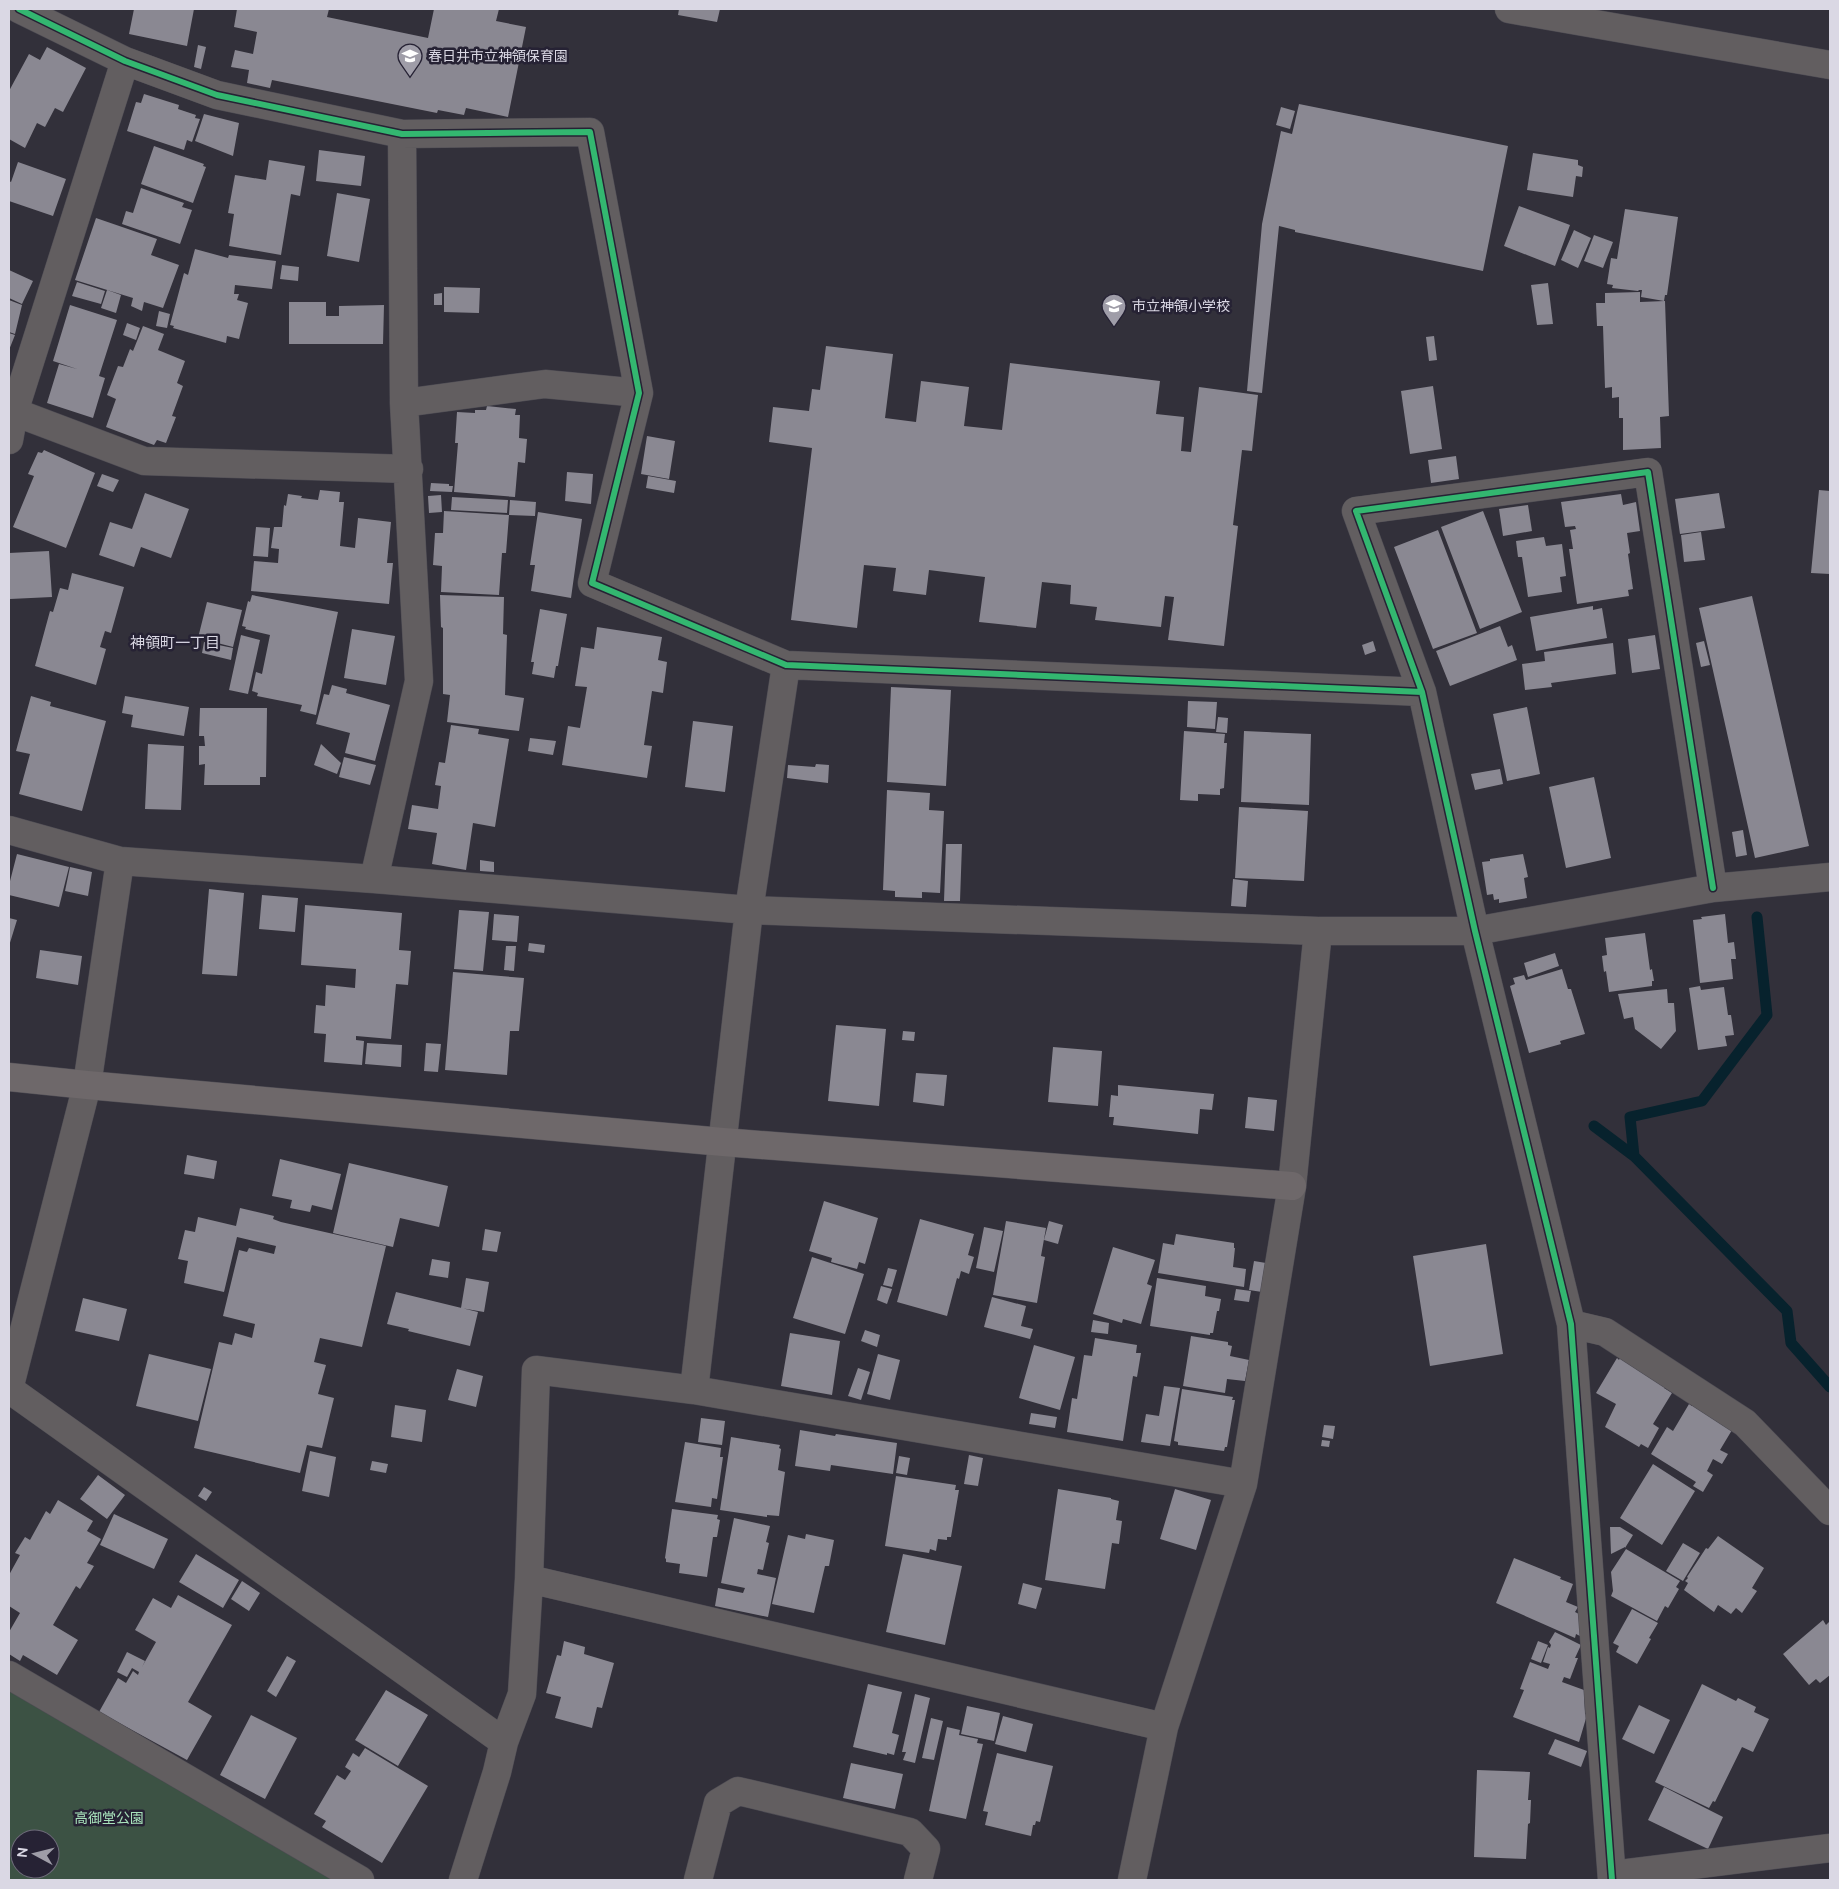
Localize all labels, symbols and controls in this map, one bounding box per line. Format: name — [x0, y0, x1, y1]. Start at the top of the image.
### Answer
school or university icon: 春日井市立神領保育園 — [397, 43, 423, 77]
place label: 春日井市立神領保育園 — [428, 48, 568, 64]
school or university icon: 市立神領小学校 — [1101, 293, 1127, 327]
place label: 市立神領小学校 — [1132, 298, 1230, 314]
district label: 神領町一丁目 — [130, 634, 220, 651]
park label: 高御堂公園 — [74, 1810, 144, 1826]
north arrow — [10, 1829, 60, 1879]
text: N — [14, 1846, 31, 1859]

